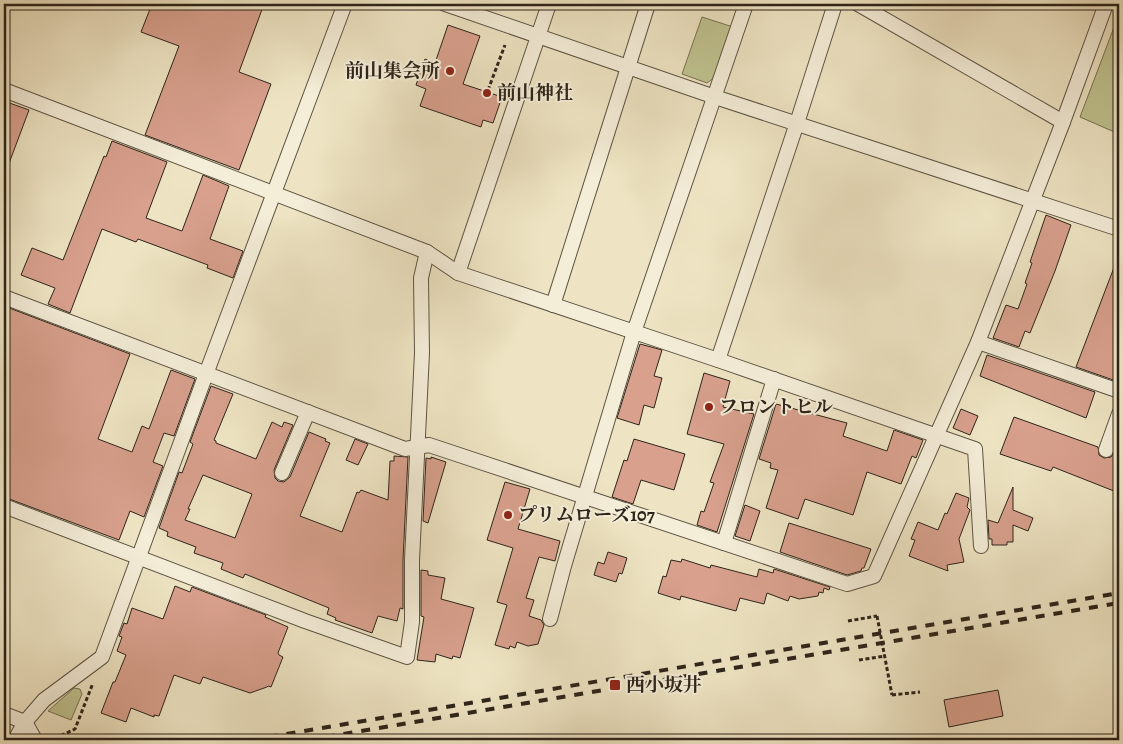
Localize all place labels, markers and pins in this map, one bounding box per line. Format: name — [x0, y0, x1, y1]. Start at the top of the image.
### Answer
place label: 前山集会所 — [345, 58, 440, 84]
marker: 前山集会所 — [444, 65, 456, 77]
place label: 前山神社 — [497, 80, 573, 106]
marker: 前山神社 — [481, 87, 493, 99]
place label: フロントヒル — [719, 394, 833, 420]
marker: フロントヒル — [703, 401, 715, 413]
place label: プリムローズ107 — [518, 502, 656, 528]
marker: プリムローズ107 — [502, 509, 514, 521]
place label: 西小坂井 — [626, 672, 702, 698]
marker: 西小坂井 — [608, 678, 622, 692]

